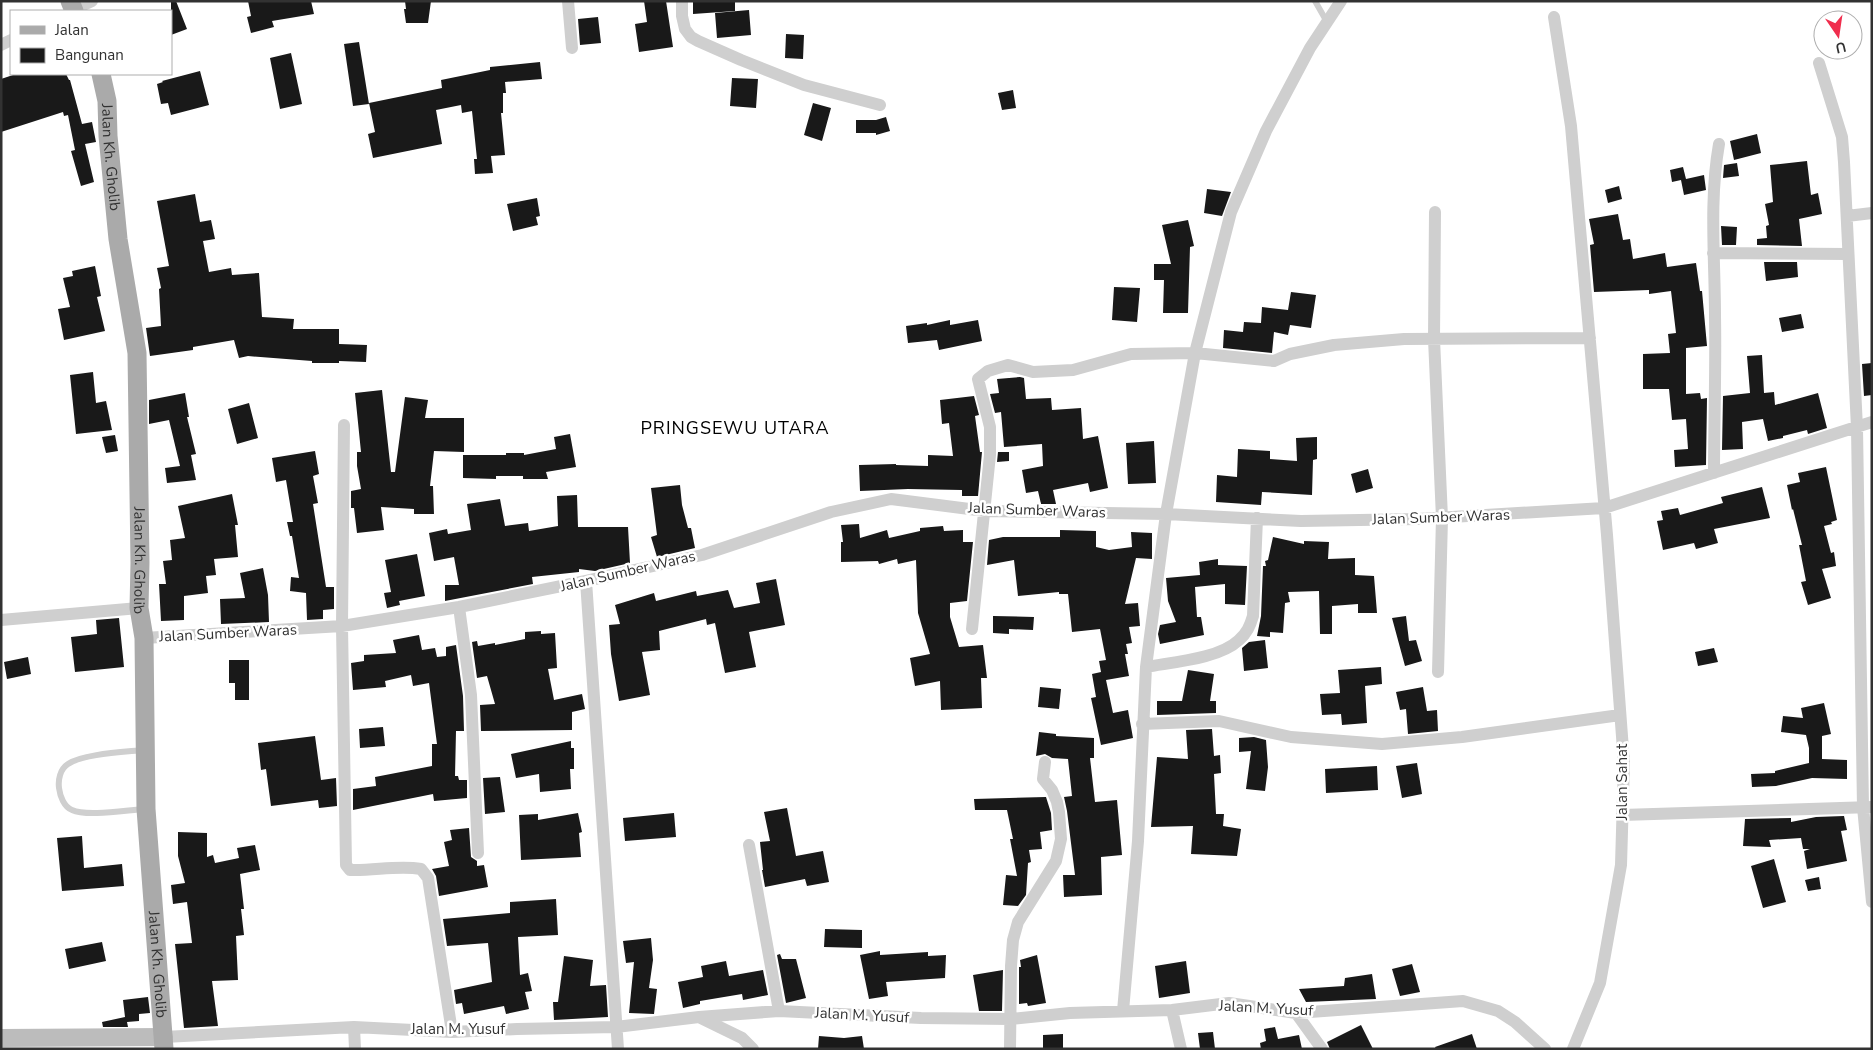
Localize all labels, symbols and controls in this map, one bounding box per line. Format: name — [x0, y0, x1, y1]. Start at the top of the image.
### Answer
legend — [10, 10, 172, 75]
north arrow — [1813, 10, 1863, 60]
text: Jalan — [54, 20, 89, 40]
text: U — [1834, 37, 1848, 58]
text: Bangunan — [55, 45, 124, 65]
street label: Jalan Kh. Gholib — [97, 102, 125, 212]
district label: PRINGSEWU UTARA — [640, 416, 830, 440]
street label: Jalan Sumber Waras — [967, 498, 1106, 522]
street label: Jalan Kh. Gholib — [129, 505, 150, 616]
street label: Jalan Sumber Waras — [1371, 505, 1510, 529]
street label: Jalan Sumber Waras — [558, 546, 698, 596]
street label: Jalan Sumber Waras — [158, 619, 297, 647]
street label: Jalan Sahat — [1612, 743, 1632, 821]
street label: Jalan Kh. Gholib — [144, 909, 172, 1019]
street label: Jalan M. Yusuf — [1217, 995, 1315, 1021]
street label: Jalan M. Yusuf — [813, 1002, 911, 1028]
street label: Jalan M. Yusuf — [410, 1019, 506, 1039]

